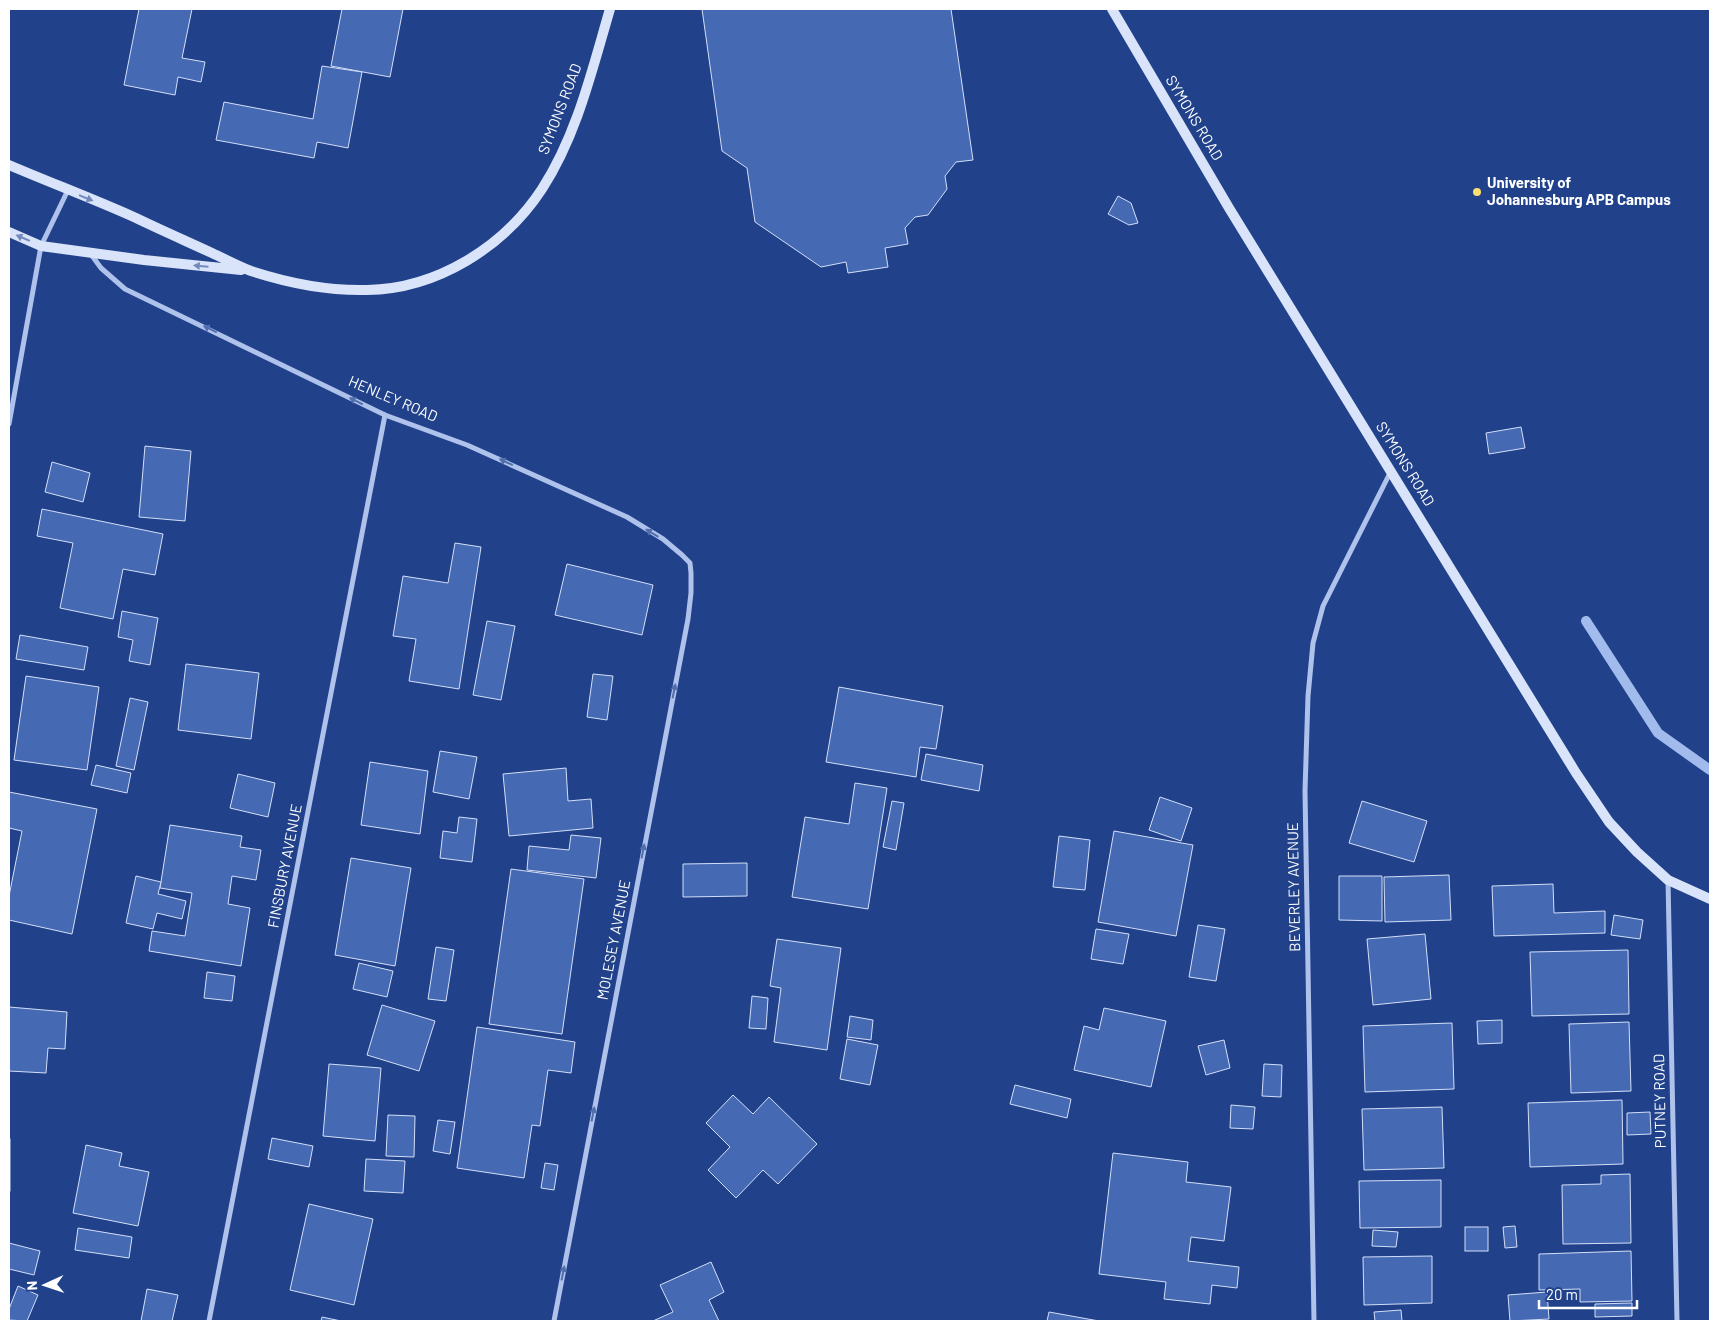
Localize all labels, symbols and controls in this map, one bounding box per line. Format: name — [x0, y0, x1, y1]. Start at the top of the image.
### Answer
street label: SYMONS ROAD — [533, 61, 585, 157]
street label: SYMONS ROAD — [1162, 72, 1227, 163]
place label: University of Johannesburg APB Campus — [1487, 173, 1671, 208]
marker: University of Johannesburg APB Campus — [1471, 186, 1483, 198]
one-way arrow — [79, 194, 93, 202]
one-way arrow — [16, 234, 30, 242]
one-way arrow — [192, 262, 208, 270]
one-way arrow — [203, 325, 217, 333]
street label: HENLEY ROAD — [346, 371, 441, 425]
one-way arrow — [349, 397, 363, 405]
street label: SYMONS ROAD — [1373, 418, 1439, 509]
one-way arrow — [499, 458, 513, 466]
one-way arrow — [646, 528, 659, 537]
one-way arrow — [670, 684, 678, 699]
street label: FINSBURY AVENUE — [263, 802, 305, 929]
street label: BEVERLEY AVENUE — [1283, 822, 1303, 952]
one-way arrow — [640, 843, 648, 859]
street label: MOLESEY AVENUE — [593, 878, 633, 1001]
street label: PUTNEY ROAD — [1649, 1054, 1669, 1148]
one-way arrow — [590, 1105, 598, 1121]
north arrow — [20, 1260, 70, 1310]
one-way arrow — [559, 1265, 567, 1281]
scale bar — [1539, 1278, 1636, 1310]
text: N — [23, 1281, 40, 1291]
text: 20 m — [1546, 1285, 1578, 1303]

